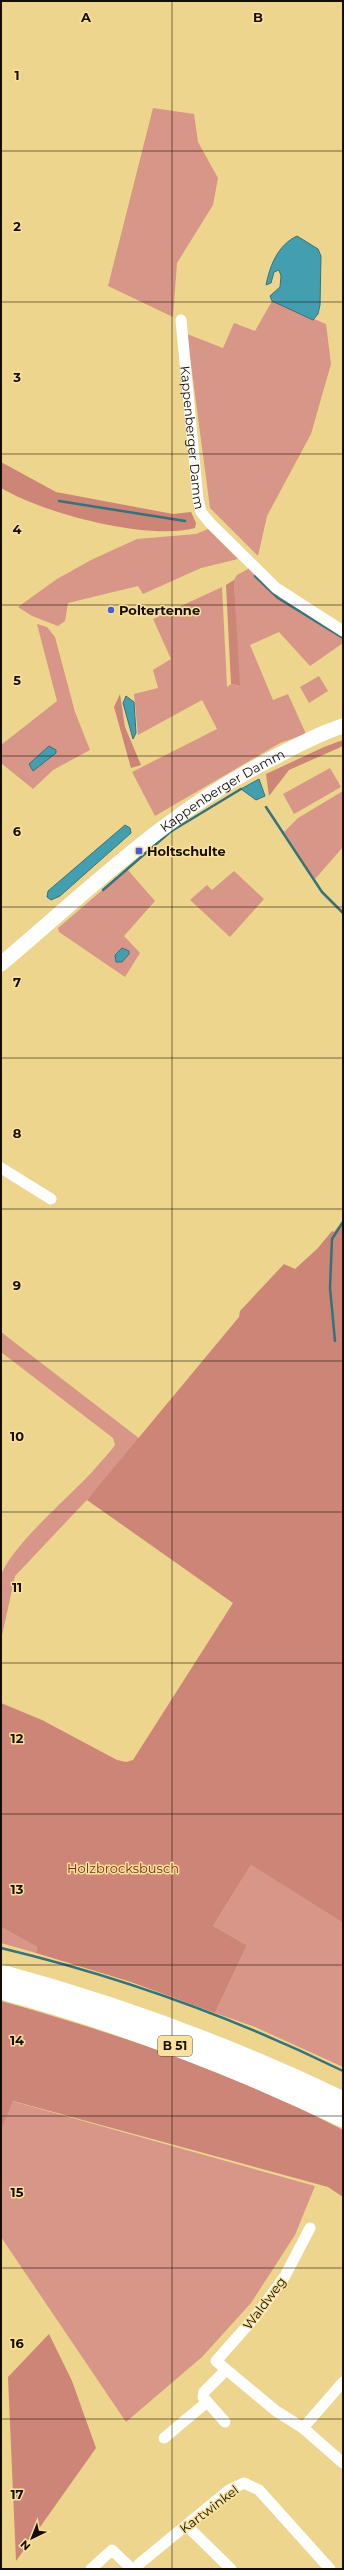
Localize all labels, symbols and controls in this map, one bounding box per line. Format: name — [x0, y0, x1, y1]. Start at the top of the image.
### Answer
text: A — [80, 9, 92, 25]
text: B — [253, 9, 263, 25]
text: 1 — [14, 67, 20, 83]
text: 2 — [13, 218, 21, 234]
street label: Kappenberger Damm — [177, 365, 208, 511]
text: 3 — [12, 369, 21, 385]
text: 4 — [13, 521, 22, 537]
place label: Poltertenne — [119, 602, 200, 618]
marker: Poltertenne — [106, 605, 116, 615]
text: 5 — [13, 672, 21, 688]
street label: Kappenberger Damm — [157, 745, 287, 835]
text: 6 — [13, 823, 22, 839]
place label: Holtschulte — [147, 843, 226, 859]
marker: Holtschulte — [134, 846, 144, 856]
text: 7 — [13, 974, 21, 990]
text: 8 — [13, 1125, 22, 1141]
text: 9 — [13, 1277, 21, 1293]
text: 10 — [10, 1428, 24, 1444]
text: 11 — [12, 1579, 22, 1595]
text: 12 — [11, 1730, 24, 1746]
park label: Holzbrocksbusch — [67, 1860, 179, 1876]
text: 13 — [11, 1881, 24, 1897]
text: 14 — [10, 2032, 24, 2048]
road number: B 51 — [158, 2036, 192, 2056]
text: 15 — [11, 2184, 24, 2200]
street label: Waldweg — [239, 2274, 289, 2332]
text: 16 — [10, 2335, 24, 2351]
street label: Kartwinkel — [176, 2482, 242, 2536]
text: 17 — [10, 2486, 24, 2502]
north arrow — [12, 2518, 52, 2558]
text: N — [17, 2537, 33, 2553]

